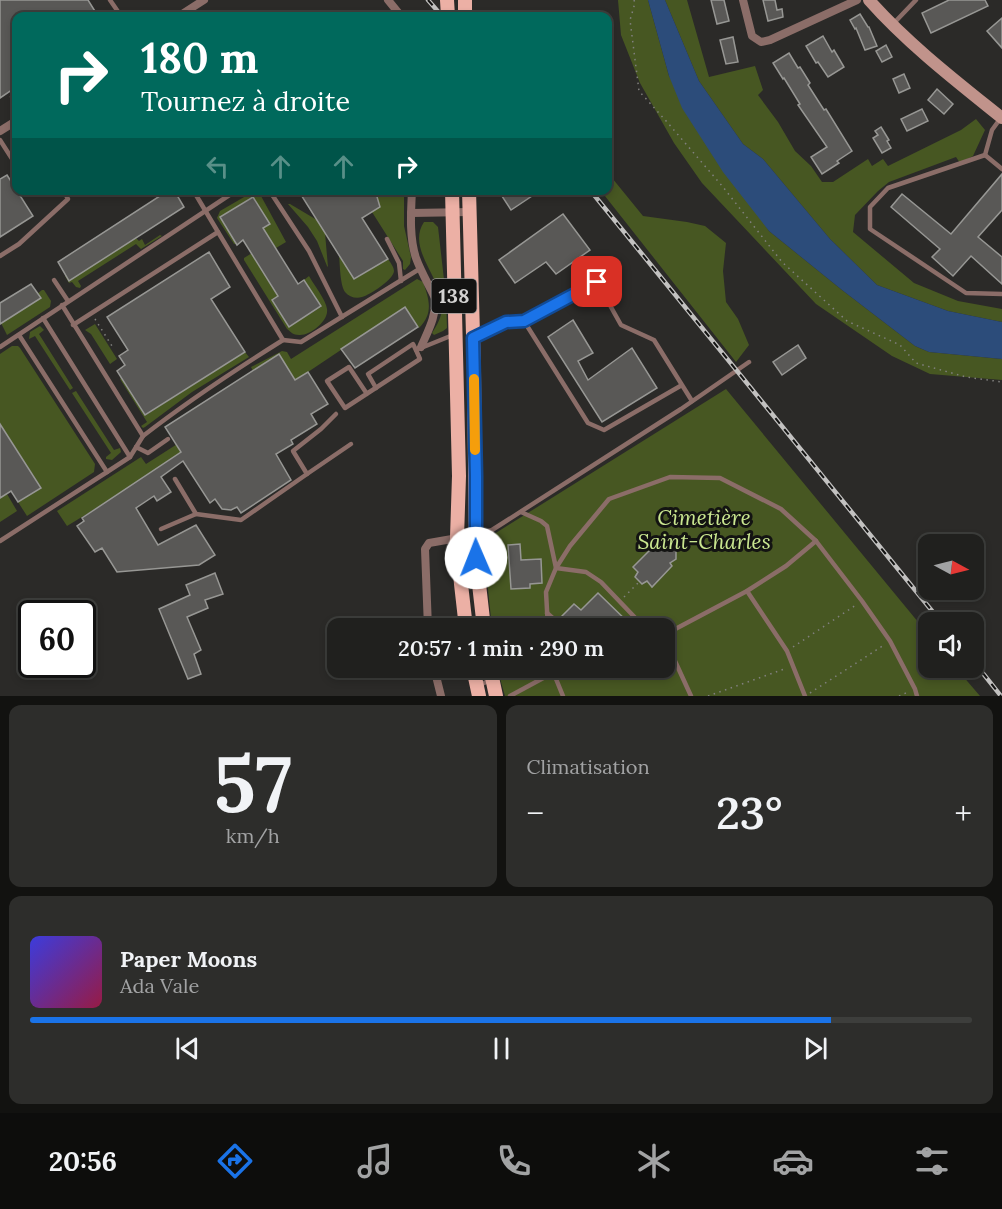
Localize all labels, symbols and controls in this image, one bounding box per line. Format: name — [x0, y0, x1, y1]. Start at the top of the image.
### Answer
text: 180 m — [141, 31, 258, 85]
icon: right — [42, 36, 120, 114]
text: Tournez à droite — [141, 84, 350, 118]
icon: left — [201, 150, 234, 183]
icon: ahead — [264, 150, 297, 183]
icon: ahead — [327, 150, 360, 183]
icon: right — [390, 150, 423, 183]
pin — [571, 256, 622, 307]
icon: arrive — [580, 265, 613, 298]
road number: 138 — [432, 279, 476, 313]
park label: Cimetière Saint-Charles — [637, 504, 771, 555]
position arrow — [444, 526, 508, 590]
north arrow — [918, 534, 984, 600]
map controls — [918, 534, 984, 678]
speed limit sign: 60 — [18, 600, 96, 678]
button: sound — [918, 612, 984, 678]
text: 20:57 · 1 min · 290 m — [398, 634, 604, 662]
text: 57 — [213, 734, 292, 833]
text: Climatisation — [527, 754, 650, 779]
text: 23° — [716, 784, 783, 841]
text: − — [527, 792, 544, 834]
text: + — [954, 792, 972, 834]
text: km/h — [226, 823, 280, 848]
text: Paper Moons — [120, 945, 257, 973]
text: Ada Vale — [120, 973, 199, 998]
icon: previous — [171, 1032, 204, 1065]
icon: pause — [485, 1032, 518, 1065]
icon: next — [799, 1032, 832, 1065]
icon: directions — [214, 1140, 256, 1182]
icon: music — [354, 1140, 396, 1182]
icon: phone — [493, 1140, 535, 1182]
icon: climate — [633, 1140, 675, 1182]
icon: car — [772, 1140, 814, 1182]
icon: filters — [911, 1140, 953, 1182]
text: 20:56 — [49, 1144, 117, 1178]

